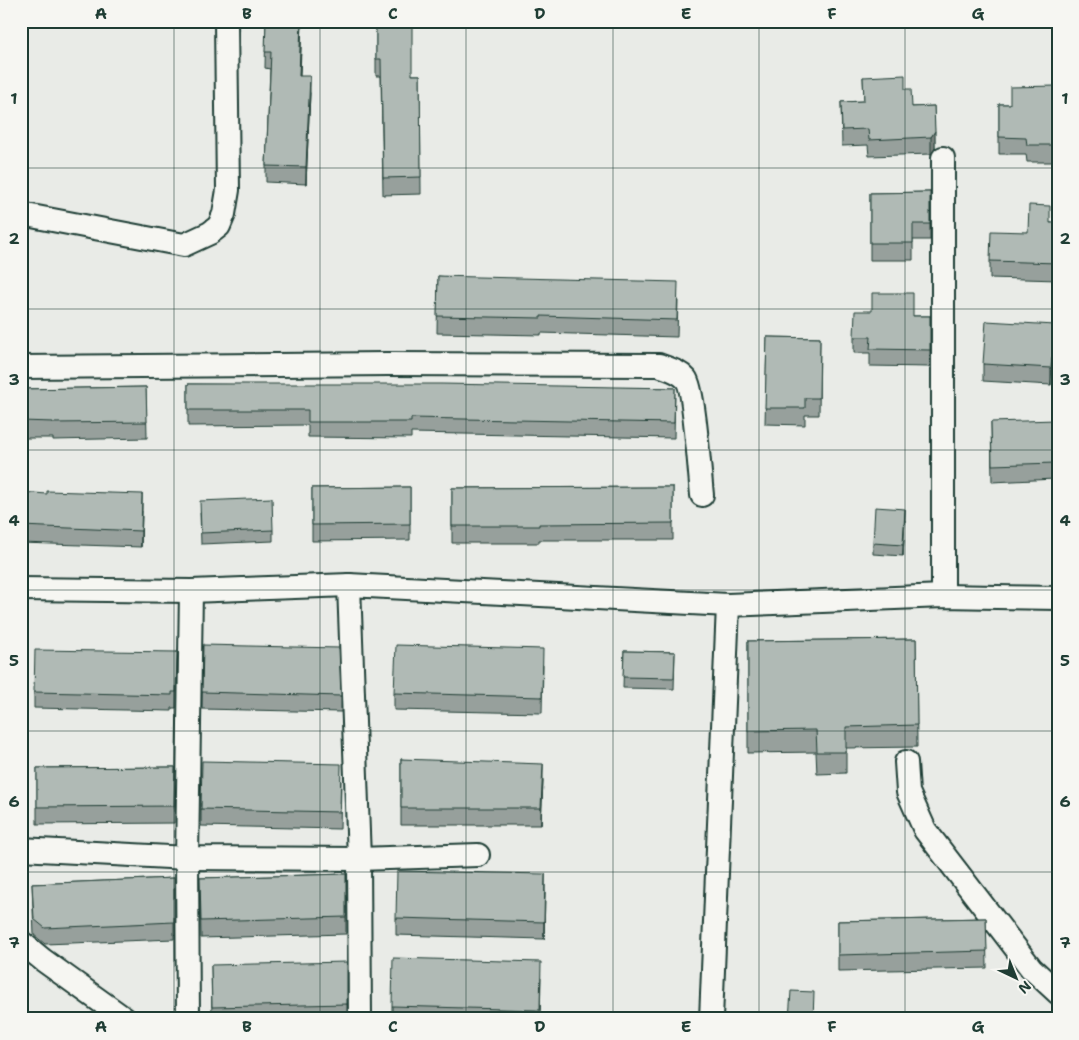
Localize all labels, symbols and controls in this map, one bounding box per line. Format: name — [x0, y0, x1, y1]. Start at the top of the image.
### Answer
text: A — [95, 3, 107, 24]
text: B — [242, 3, 252, 24]
text: C — [388, 3, 398, 24]
text: D — [534, 3, 546, 24]
text: E — [681, 3, 691, 24]
text: F — [827, 3, 837, 24]
text: G — [972, 3, 985, 24]
text: 1 — [10, 88, 18, 109]
text: 1 — [1061, 88, 1069, 109]
text: 2 — [8, 228, 20, 249]
text: 2 — [1059, 228, 1071, 249]
text: 3 — [8, 369, 20, 390]
text: 3 — [1059, 369, 1071, 390]
text: 4 — [8, 510, 20, 531]
text: 4 — [1059, 510, 1071, 531]
text: 5 — [9, 650, 19, 671]
text: 5 — [1060, 650, 1070, 671]
text: 6 — [8, 791, 20, 812]
text: 6 — [1059, 791, 1071, 812]
text: 7 — [8, 932, 20, 953]
text: 7 — [1059, 932, 1071, 953]
north arrow — [992, 952, 1042, 1002]
text: N — [1015, 977, 1035, 998]
text: A — [95, 1016, 107, 1037]
text: B — [242, 1016, 252, 1037]
text: C — [388, 1016, 398, 1037]
text: D — [534, 1016, 546, 1037]
text: E — [681, 1016, 691, 1037]
text: F — [827, 1016, 837, 1037]
text: G — [972, 1016, 985, 1037]

